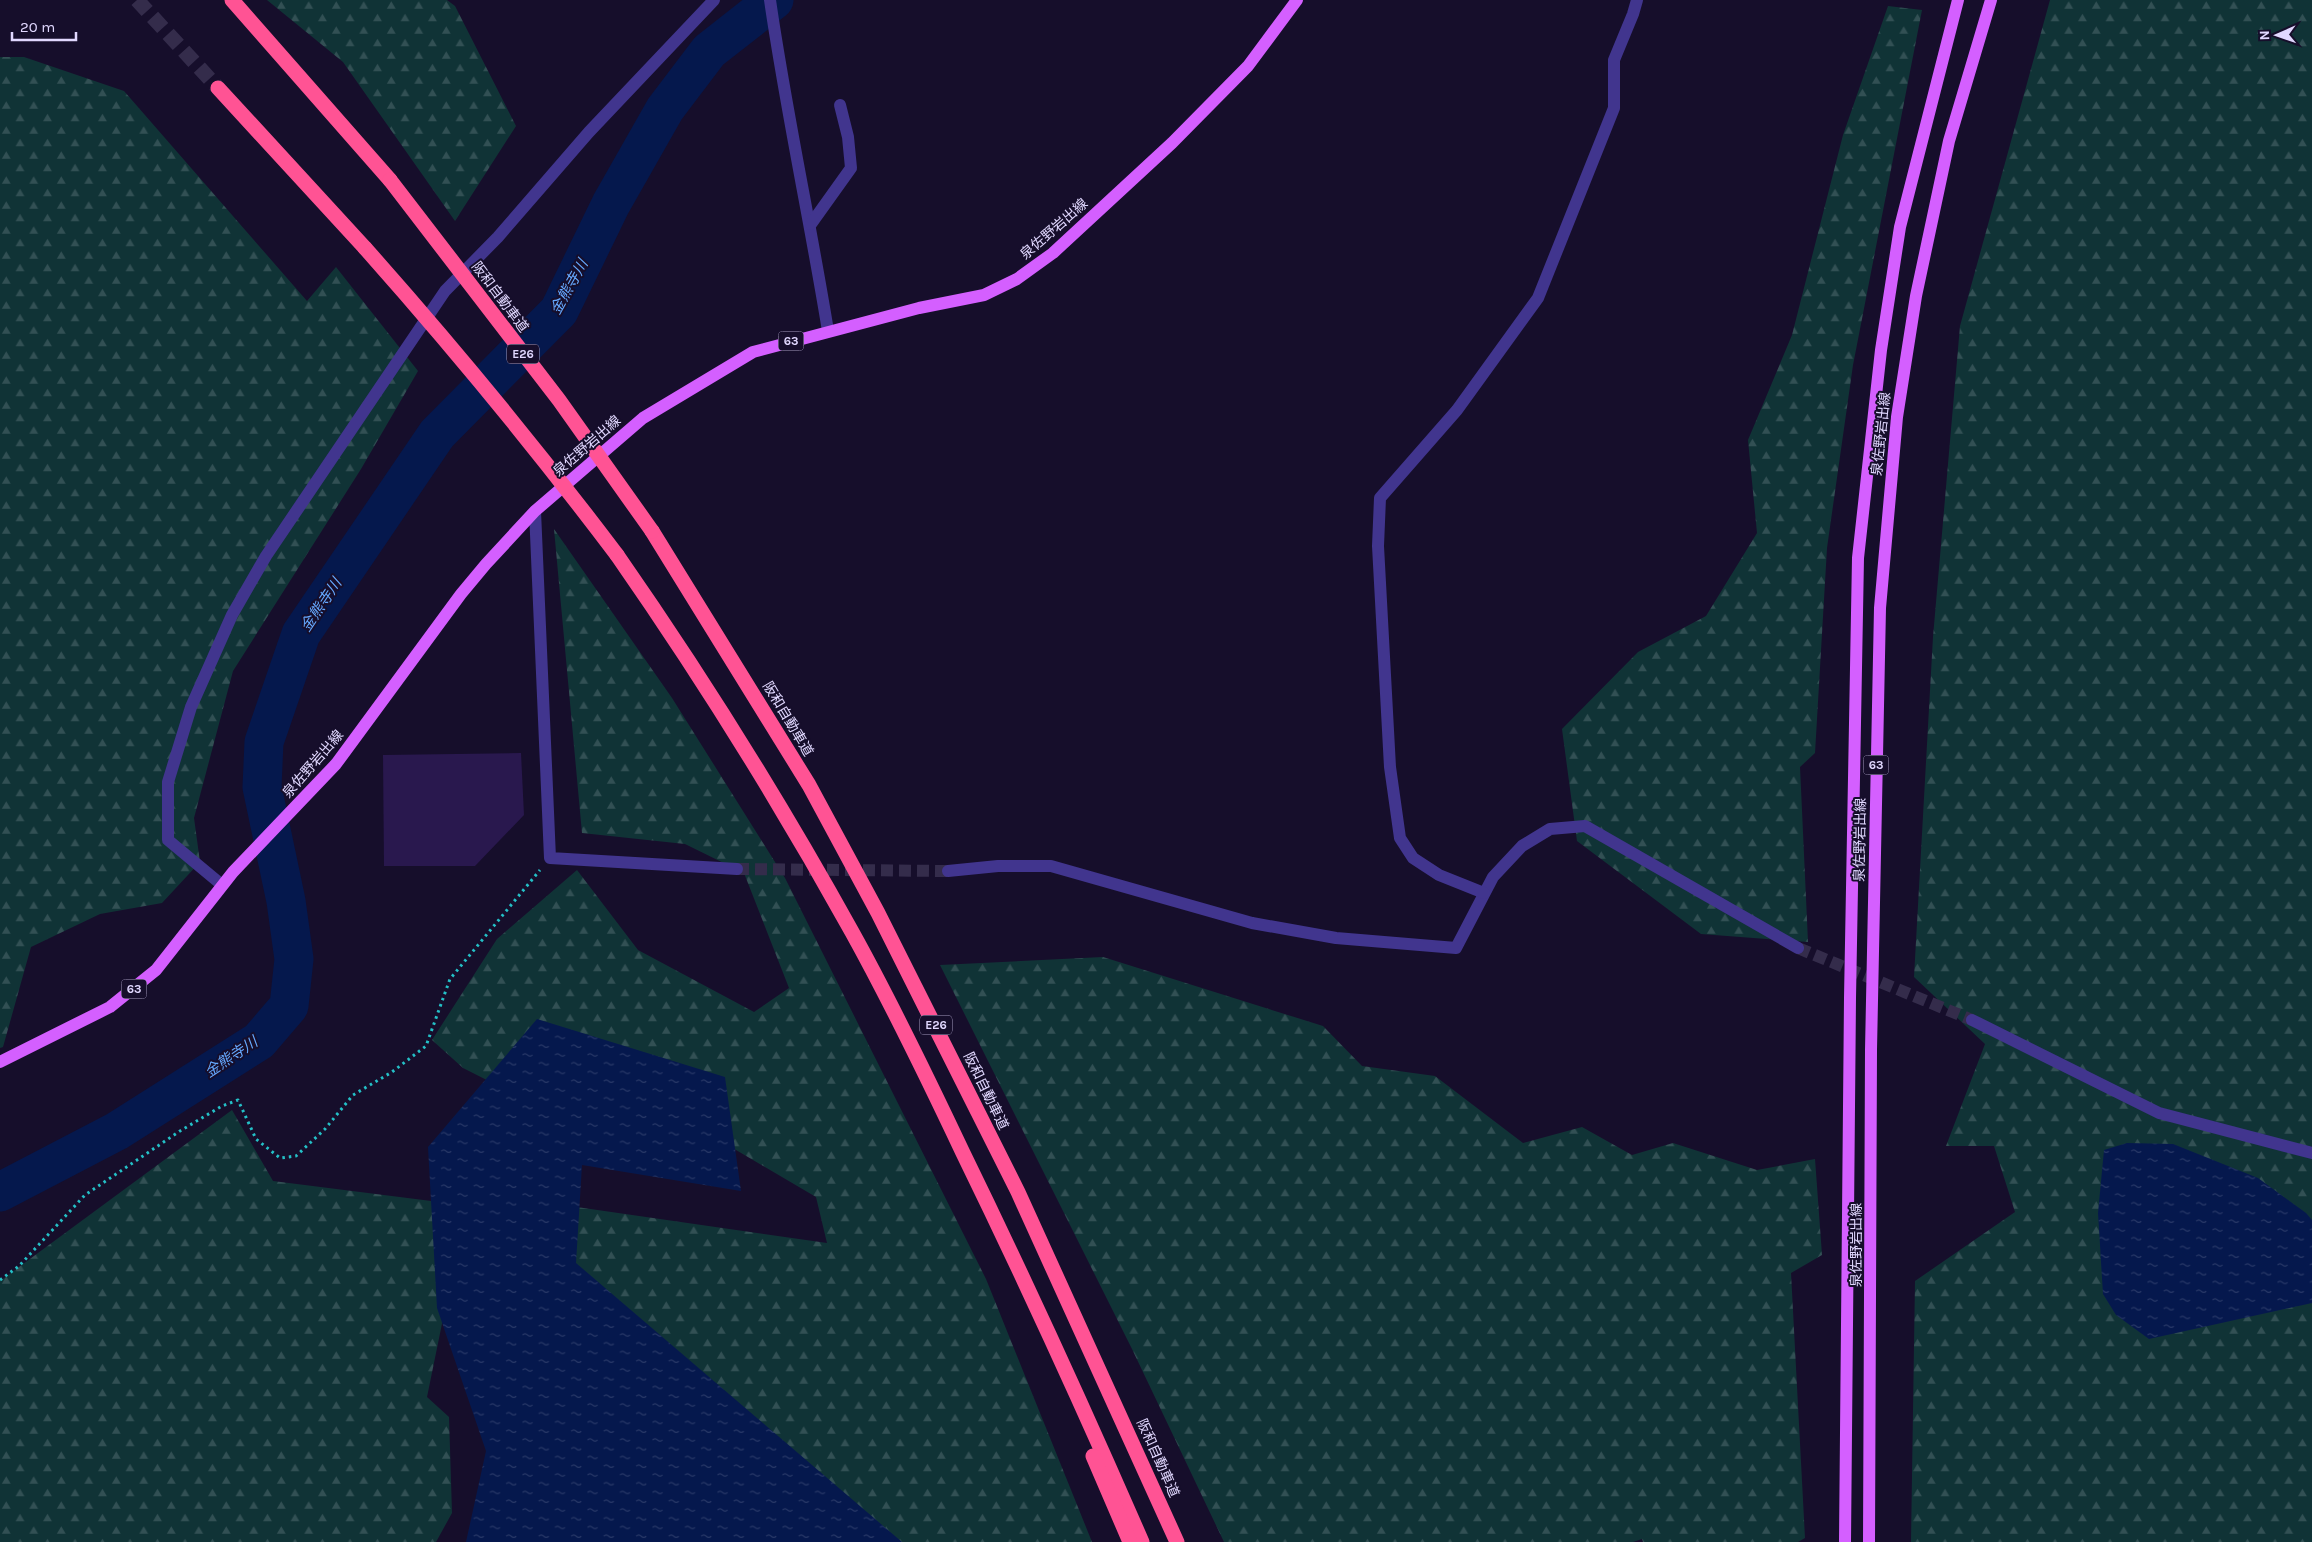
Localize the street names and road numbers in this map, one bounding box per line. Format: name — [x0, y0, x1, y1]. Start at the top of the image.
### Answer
street label: 泉佐野岩出線 — [1017, 195, 1091, 263]
street label: 阪和自動車道 — [468, 258, 532, 336]
road number: 63 — [778, 332, 804, 351]
road number: E26 — [507, 344, 539, 364]
street label: 泉佐野岩出線 — [1868, 391, 1894, 477]
street label: 泉佐野岩出線 — [550, 412, 624, 480]
street label: 阪和自動車道 — [759, 679, 817, 759]
street label: 泉佐野岩出線 — [279, 727, 347, 801]
road number: 63 — [1864, 756, 1888, 774]
street label: 泉佐野岩出線 — [1851, 798, 1869, 882]
road number: 63 — [122, 980, 146, 999]
road number: E26 — [920, 1016, 952, 1034]
street label: 阪和自動車道 — [960, 1050, 1012, 1132]
street label: 泉佐野岩出線 — [1848, 1203, 1865, 1287]
street label: 阪和自動車道 — [1133, 1416, 1183, 1500]

